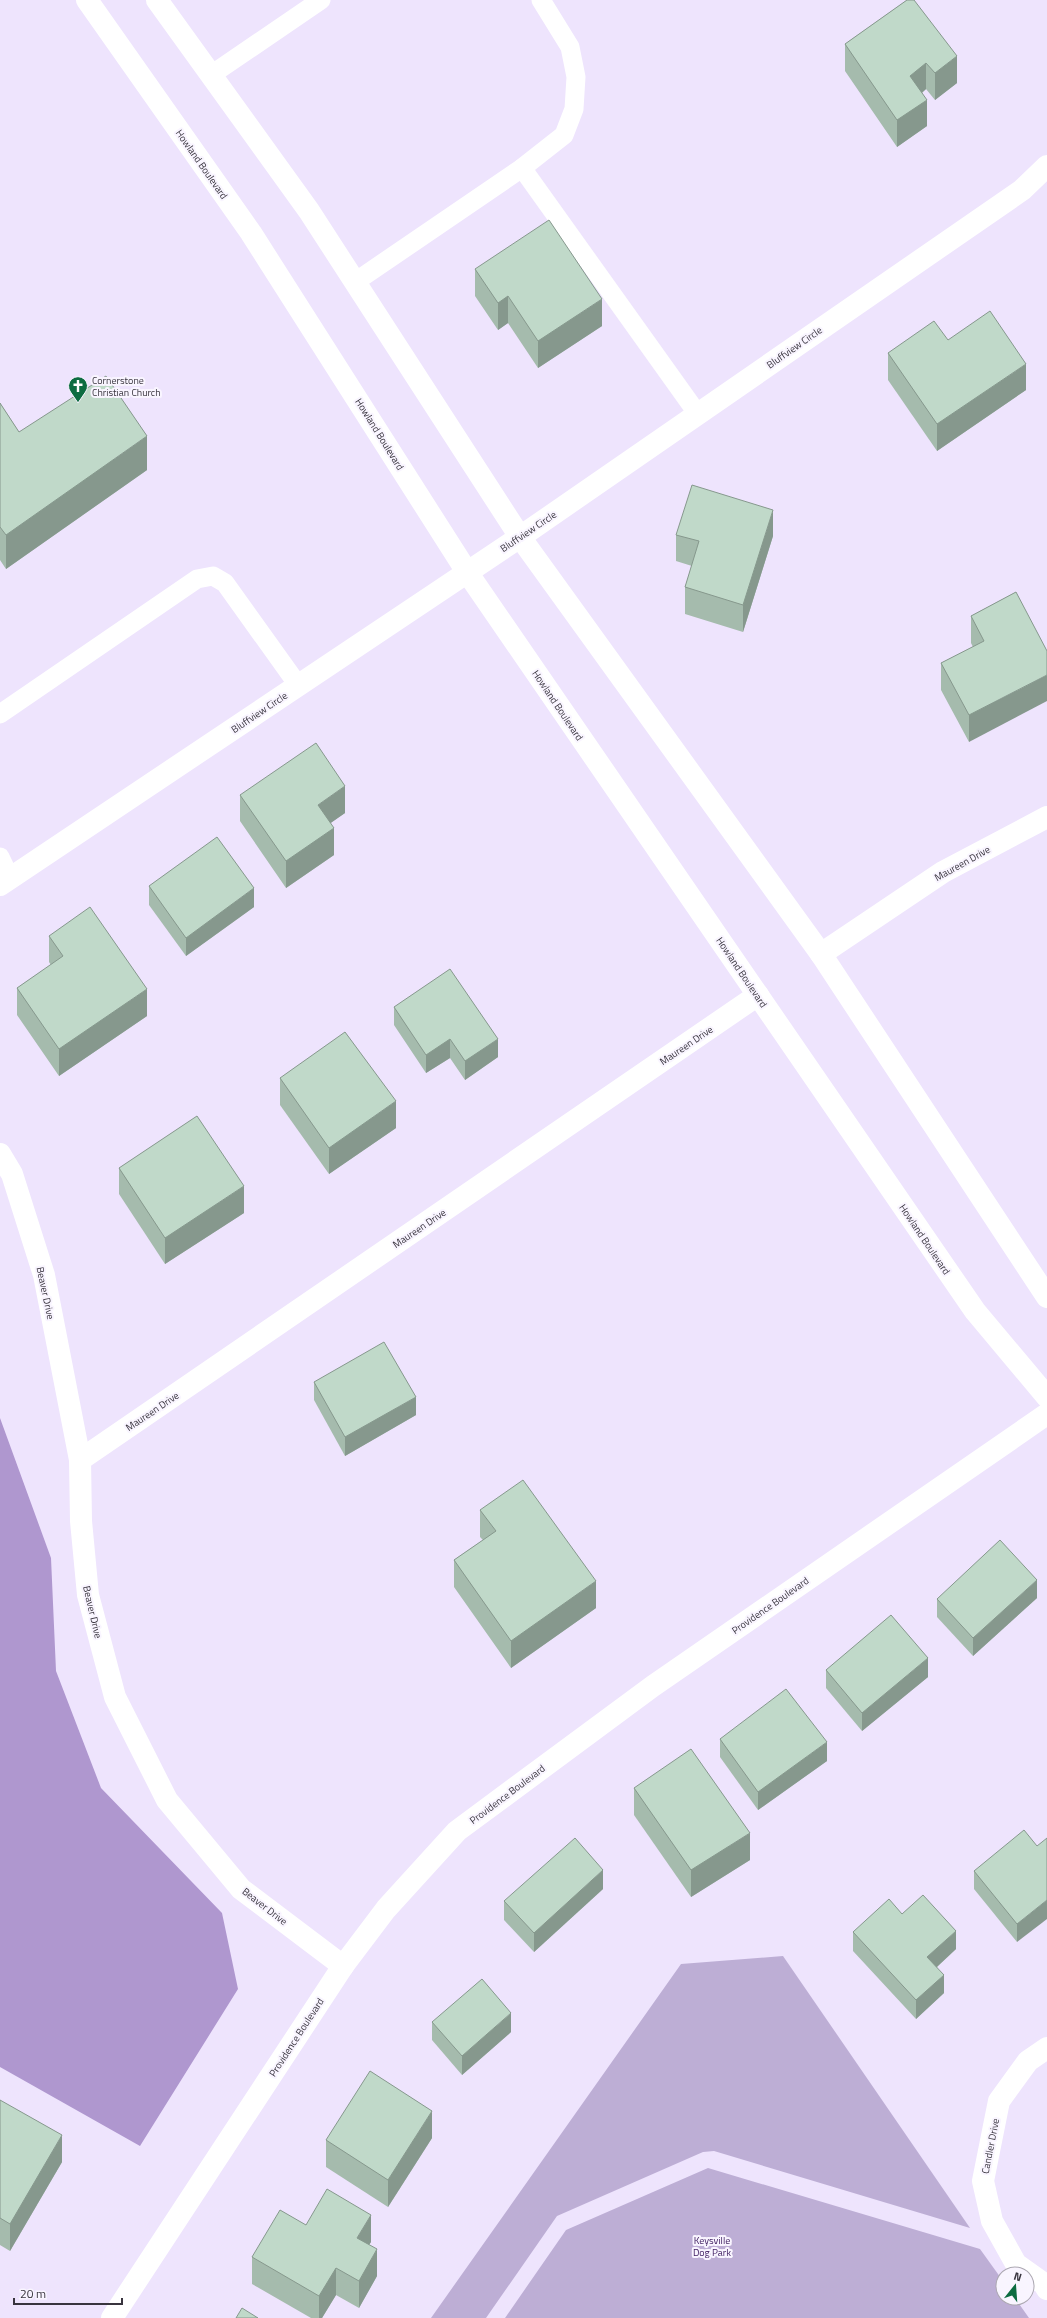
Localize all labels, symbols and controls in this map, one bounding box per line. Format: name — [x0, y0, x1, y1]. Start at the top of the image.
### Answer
street label: Howland Boulevard — [172, 126, 231, 202]
street label: Bluffview Circle — [763, 323, 825, 372]
place label: Cornerstone Christian Church — [92, 373, 161, 400]
church icon: Cornerstone Christian Church — [67, 375, 89, 403]
street label: Howland Boulevard — [351, 395, 408, 473]
street label: Bluffview Circle — [497, 507, 559, 556]
street label: Howland Boulevard — [528, 667, 587, 744]
street label: Bluffview Circle — [228, 688, 290, 737]
street label: Maureen Drive — [932, 842, 993, 885]
street label: Howland Boulevard — [712, 934, 771, 1011]
street label: Maureen Drive — [657, 1022, 716, 1069]
street label: Howland Boulevard — [895, 1201, 954, 1278]
street label: Maureen Drive — [390, 1205, 449, 1252]
street label: Beaver Drive — [33, 1265, 58, 1321]
street label: Maureen Drive — [123, 1388, 182, 1435]
street label: Providence Boulevard — [729, 1573, 812, 1638]
street label: Beaver Drive — [79, 1584, 106, 1640]
street label: Providence Boulevard — [466, 1761, 548, 1828]
street label: Beaver Drive — [239, 1884, 290, 1929]
street label: Providence Boulevard — [265, 1995, 328, 2080]
street label: Candler Drive — [978, 2117, 1003, 2175]
park label: Keysville Dog Park — [693, 2233, 731, 2260]
north arrow — [995, 2266, 1035, 2306]
text: N — [1012, 2268, 1024, 2285]
scale bar — [14, 2280, 122, 2306]
text: 20 m — [20, 2284, 46, 2303]

